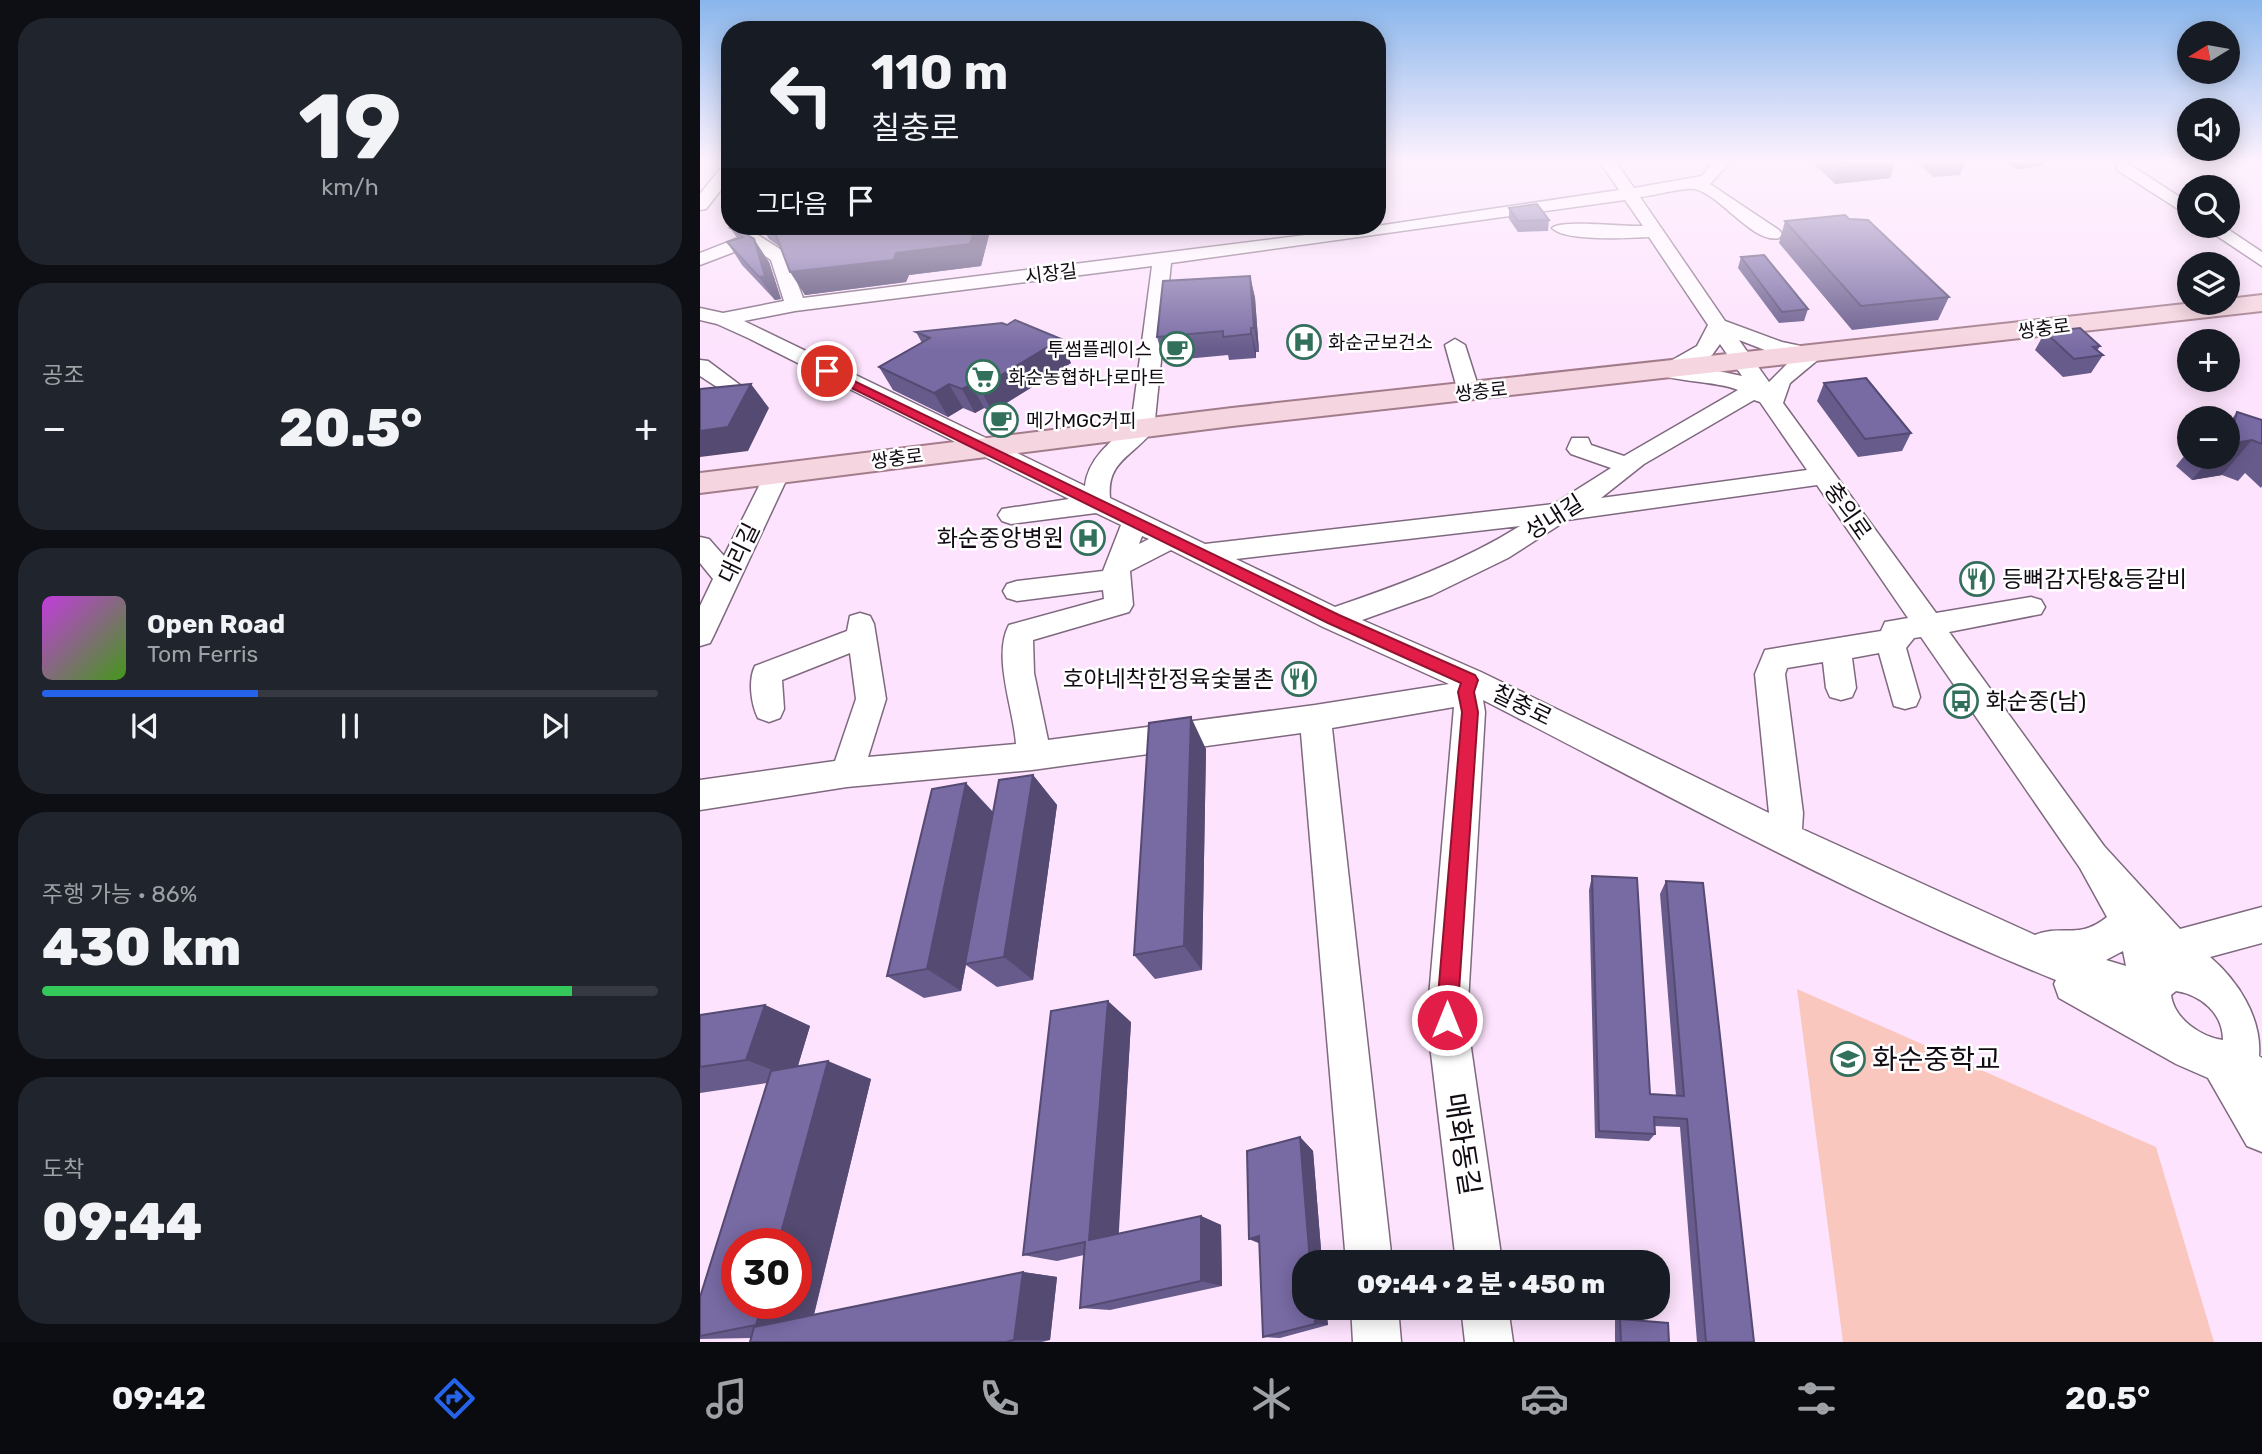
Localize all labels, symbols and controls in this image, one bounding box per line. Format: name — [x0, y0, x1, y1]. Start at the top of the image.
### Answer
north arrow — [2177, 21, 2240, 84]
map controls — [2177, 21, 2240, 469]
text: 110 m — [871, 43, 1008, 101]
icon: left — [756, 49, 847, 140]
text: 19 — [298, 73, 402, 181]
button: sound — [2177, 98, 2240, 161]
text: 칠충로 — [871, 109, 959, 147]
text: km/h — [321, 173, 379, 201]
button: search — [2177, 175, 2240, 238]
icon: arrive — [842, 182, 880, 220]
text: 그다음 — [756, 189, 828, 220]
button: layers — [2177, 252, 2240, 315]
street label: 시장길 — [1024, 259, 1078, 288]
street label: 쌍충로 — [2017, 314, 2071, 343]
hospital icon: 화순군보건소 — [1285, 323, 1323, 361]
button: + — [2177, 329, 2240, 392]
cafe icon: 투썸플레이스 — [1158, 330, 1196, 368]
place label: 화순군보건소 — [1328, 331, 1433, 354]
place label: 투썸플레이스 — [1047, 338, 1152, 361]
pin — [797, 341, 857, 401]
icon: arrive — [808, 352, 846, 390]
supermarket icon: 화순농협하나로마트 — [964, 358, 1002, 396]
text: 공조 — [42, 361, 84, 389]
place label: 화순농협하나로마트 — [1008, 366, 1165, 389]
street label: 쌍충로 — [1454, 377, 1508, 406]
text: 20.5° — [279, 397, 422, 459]
cafe icon: 메가MGC커피 — [982, 401, 1020, 439]
text: − — [42, 405, 67, 451]
text: + — [634, 405, 658, 451]
button: − — [2177, 406, 2240, 469]
place label: 메가MGC커피 — [1026, 409, 1137, 432]
street label: 쌍충로 — [870, 444, 924, 473]
street label: 충의로 — [1818, 477, 1878, 545]
street label: 성내길 — [1520, 488, 1588, 546]
street label: 대리길 — [713, 518, 765, 588]
hospital icon: 화순중앙병원 — [1069, 519, 1107, 557]
place label: 화순중앙병원 — [937, 524, 1064, 552]
restaurant icon: 등뼈감자탕&등갈비 — [1958, 560, 1996, 598]
place label: 등뼈감자탕&등갈비 — [2002, 565, 2187, 593]
text: Open Road — [147, 609, 285, 640]
text: Tom Ferris — [147, 640, 258, 668]
restaurant icon: 호야네착한정육숯불촌 — [1280, 660, 1318, 698]
place label: 호야네착한정육숯불촌 — [1062, 665, 1274, 693]
street label: 칠충로 — [1487, 679, 1557, 731]
bus stop icon: 화순중(남) — [1942, 682, 1980, 720]
place label: 화순중(남) — [1986, 687, 2086, 715]
icon: previous — [126, 707, 164, 745]
icon: pause — [331, 707, 369, 745]
icon: next — [536, 707, 574, 745]
text: 주행 가능 · 86% — [42, 880, 197, 908]
text: 430 km — [42, 916, 241, 978]
position arrow — [1410, 983, 1484, 1057]
school or university icon: 화순중학교 — [1829, 1040, 1867, 1078]
place label: 화순중학교 — [1872, 1043, 2001, 1076]
street label: 매화동길 — [1438, 1091, 1487, 1198]
text: 도착 — [42, 1155, 84, 1183]
text: 09:44 — [42, 1191, 202, 1253]
speed limit sign: 30 — [721, 1228, 812, 1319]
text: 09:44 · 2 분 · 450 m — [1357, 1269, 1605, 1300]
icon: directions — [430, 1374, 479, 1423]
icon: music — [702, 1374, 751, 1423]
icon: phone — [975, 1374, 1024, 1423]
icon: climate — [1247, 1374, 1296, 1423]
icon: car — [1520, 1374, 1569, 1423]
icon: filters — [1792, 1374, 1841, 1423]
text: 09:42 — [112, 1379, 206, 1417]
text: 20.5° — [2065, 1379, 2150, 1417]

